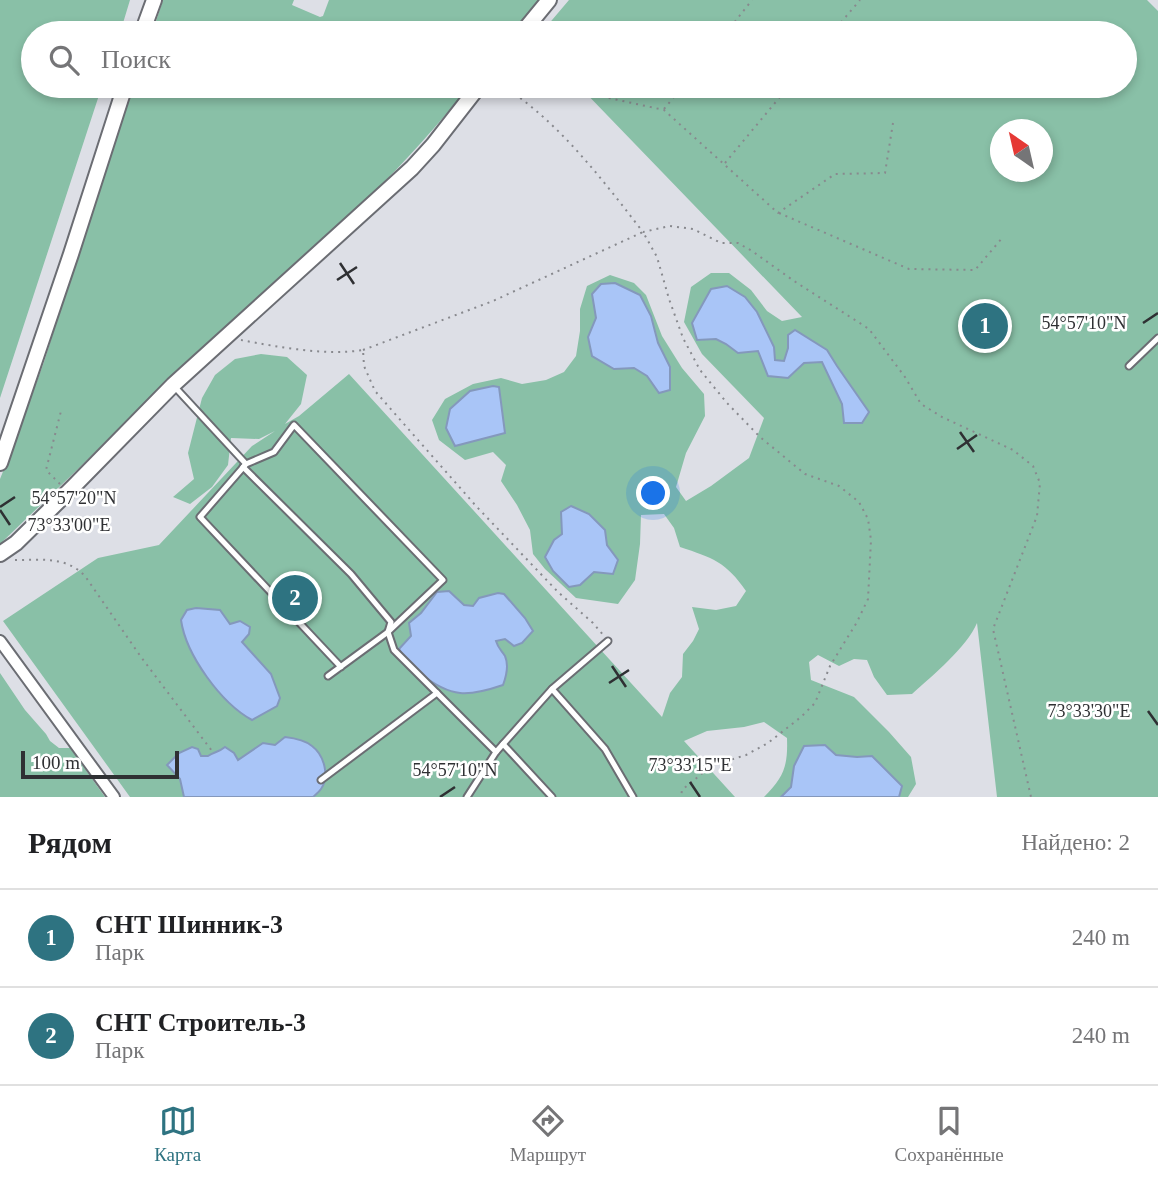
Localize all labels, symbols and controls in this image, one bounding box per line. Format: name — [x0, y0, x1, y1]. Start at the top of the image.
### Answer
search box — [21, 21, 1137, 98]
icon: search — [45, 41, 83, 79]
text: Поиск — [101, 45, 171, 74]
north arrow — [990, 119, 1053, 182]
pin: 1 — [962, 300, 1008, 352]
text: 54°57'10"N — [1042, 313, 1126, 333]
your location — [636, 476, 670, 510]
text: 54°57'20"N — [32, 488, 116, 508]
text: 73°33'00"E — [28, 515, 110, 535]
pin: 2 — [272, 572, 318, 624]
text: 73°33'30"E — [1048, 701, 1130, 721]
scale bar — [21, 748, 178, 780]
text: 100 m — [32, 752, 80, 773]
text: 73°33'15"E — [649, 755, 731, 775]
text: 54°57'10"N — [413, 760, 497, 780]
text: Рядом — [28, 826, 112, 859]
text: Найдено: 2 — [1022, 830, 1130, 855]
text: СНТ Шинник-3 — [95, 910, 283, 939]
text: 1 — [45, 925, 57, 950]
text: 240 m — [1072, 925, 1130, 950]
text: Парк — [95, 940, 145, 965]
text: СНТ Строитель-3 — [95, 1008, 306, 1037]
text: 2 — [45, 1023, 57, 1048]
text: 240 m — [1072, 1023, 1130, 1048]
text: Парк — [95, 1038, 145, 1063]
tab: Карта — [154, 1102, 201, 1166]
tab: Маршрут — [510, 1102, 586, 1166]
tab: Сохранённые — [895, 1102, 1004, 1166]

